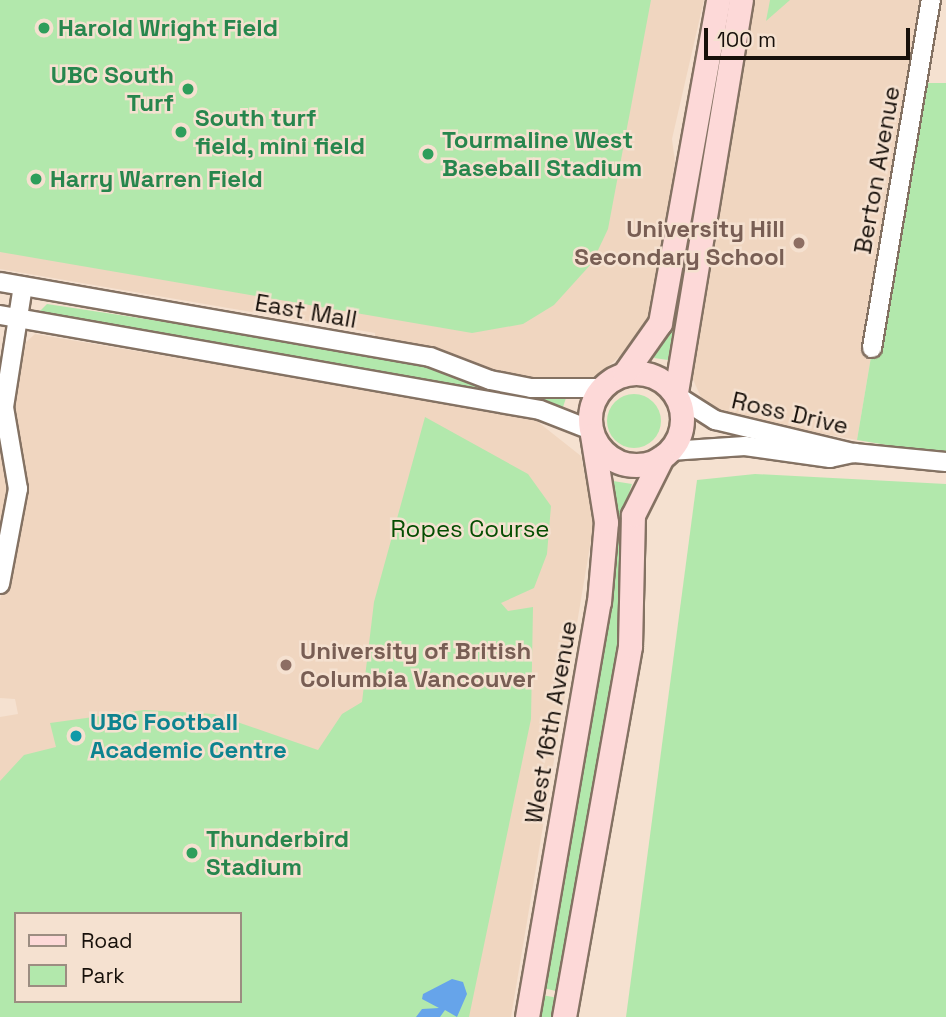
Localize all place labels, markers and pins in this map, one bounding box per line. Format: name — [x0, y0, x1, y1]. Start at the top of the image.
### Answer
place label: Harold Wright Field — [58, 14, 278, 42]
marker: Harold Wright Field — [36, 20, 52, 36]
place label: UBC South Turf — [51, 61, 174, 117]
marker: UBC South Turf — [180, 81, 196, 97]
place label: South turf field, mini field — [195, 104, 366, 160]
marker: South turf field, mini field — [173, 124, 189, 140]
place label: Tourmaline West Baseball Stadium — [442, 126, 642, 182]
marker: Tourmaline West Baseball Stadium — [420, 146, 436, 162]
place label: Harry Warren Field — [50, 165, 263, 193]
marker: Harry Warren Field — [28, 171, 44, 187]
place label: University Hill Secondary School — [574, 215, 785, 271]
marker: University Hill Secondary School — [791, 235, 807, 251]
place label: University of British Columbia Vancouver — [300, 637, 536, 693]
marker: University of British Columbia Vancouver — [278, 657, 294, 673]
place label: UBC Football Academic Centre — [90, 708, 287, 764]
marker: UBC Football Academic Centre — [68, 728, 84, 744]
place label: Thunderbird Stadium — [206, 825, 349, 881]
marker: Thunderbird Stadium — [184, 845, 200, 861]

